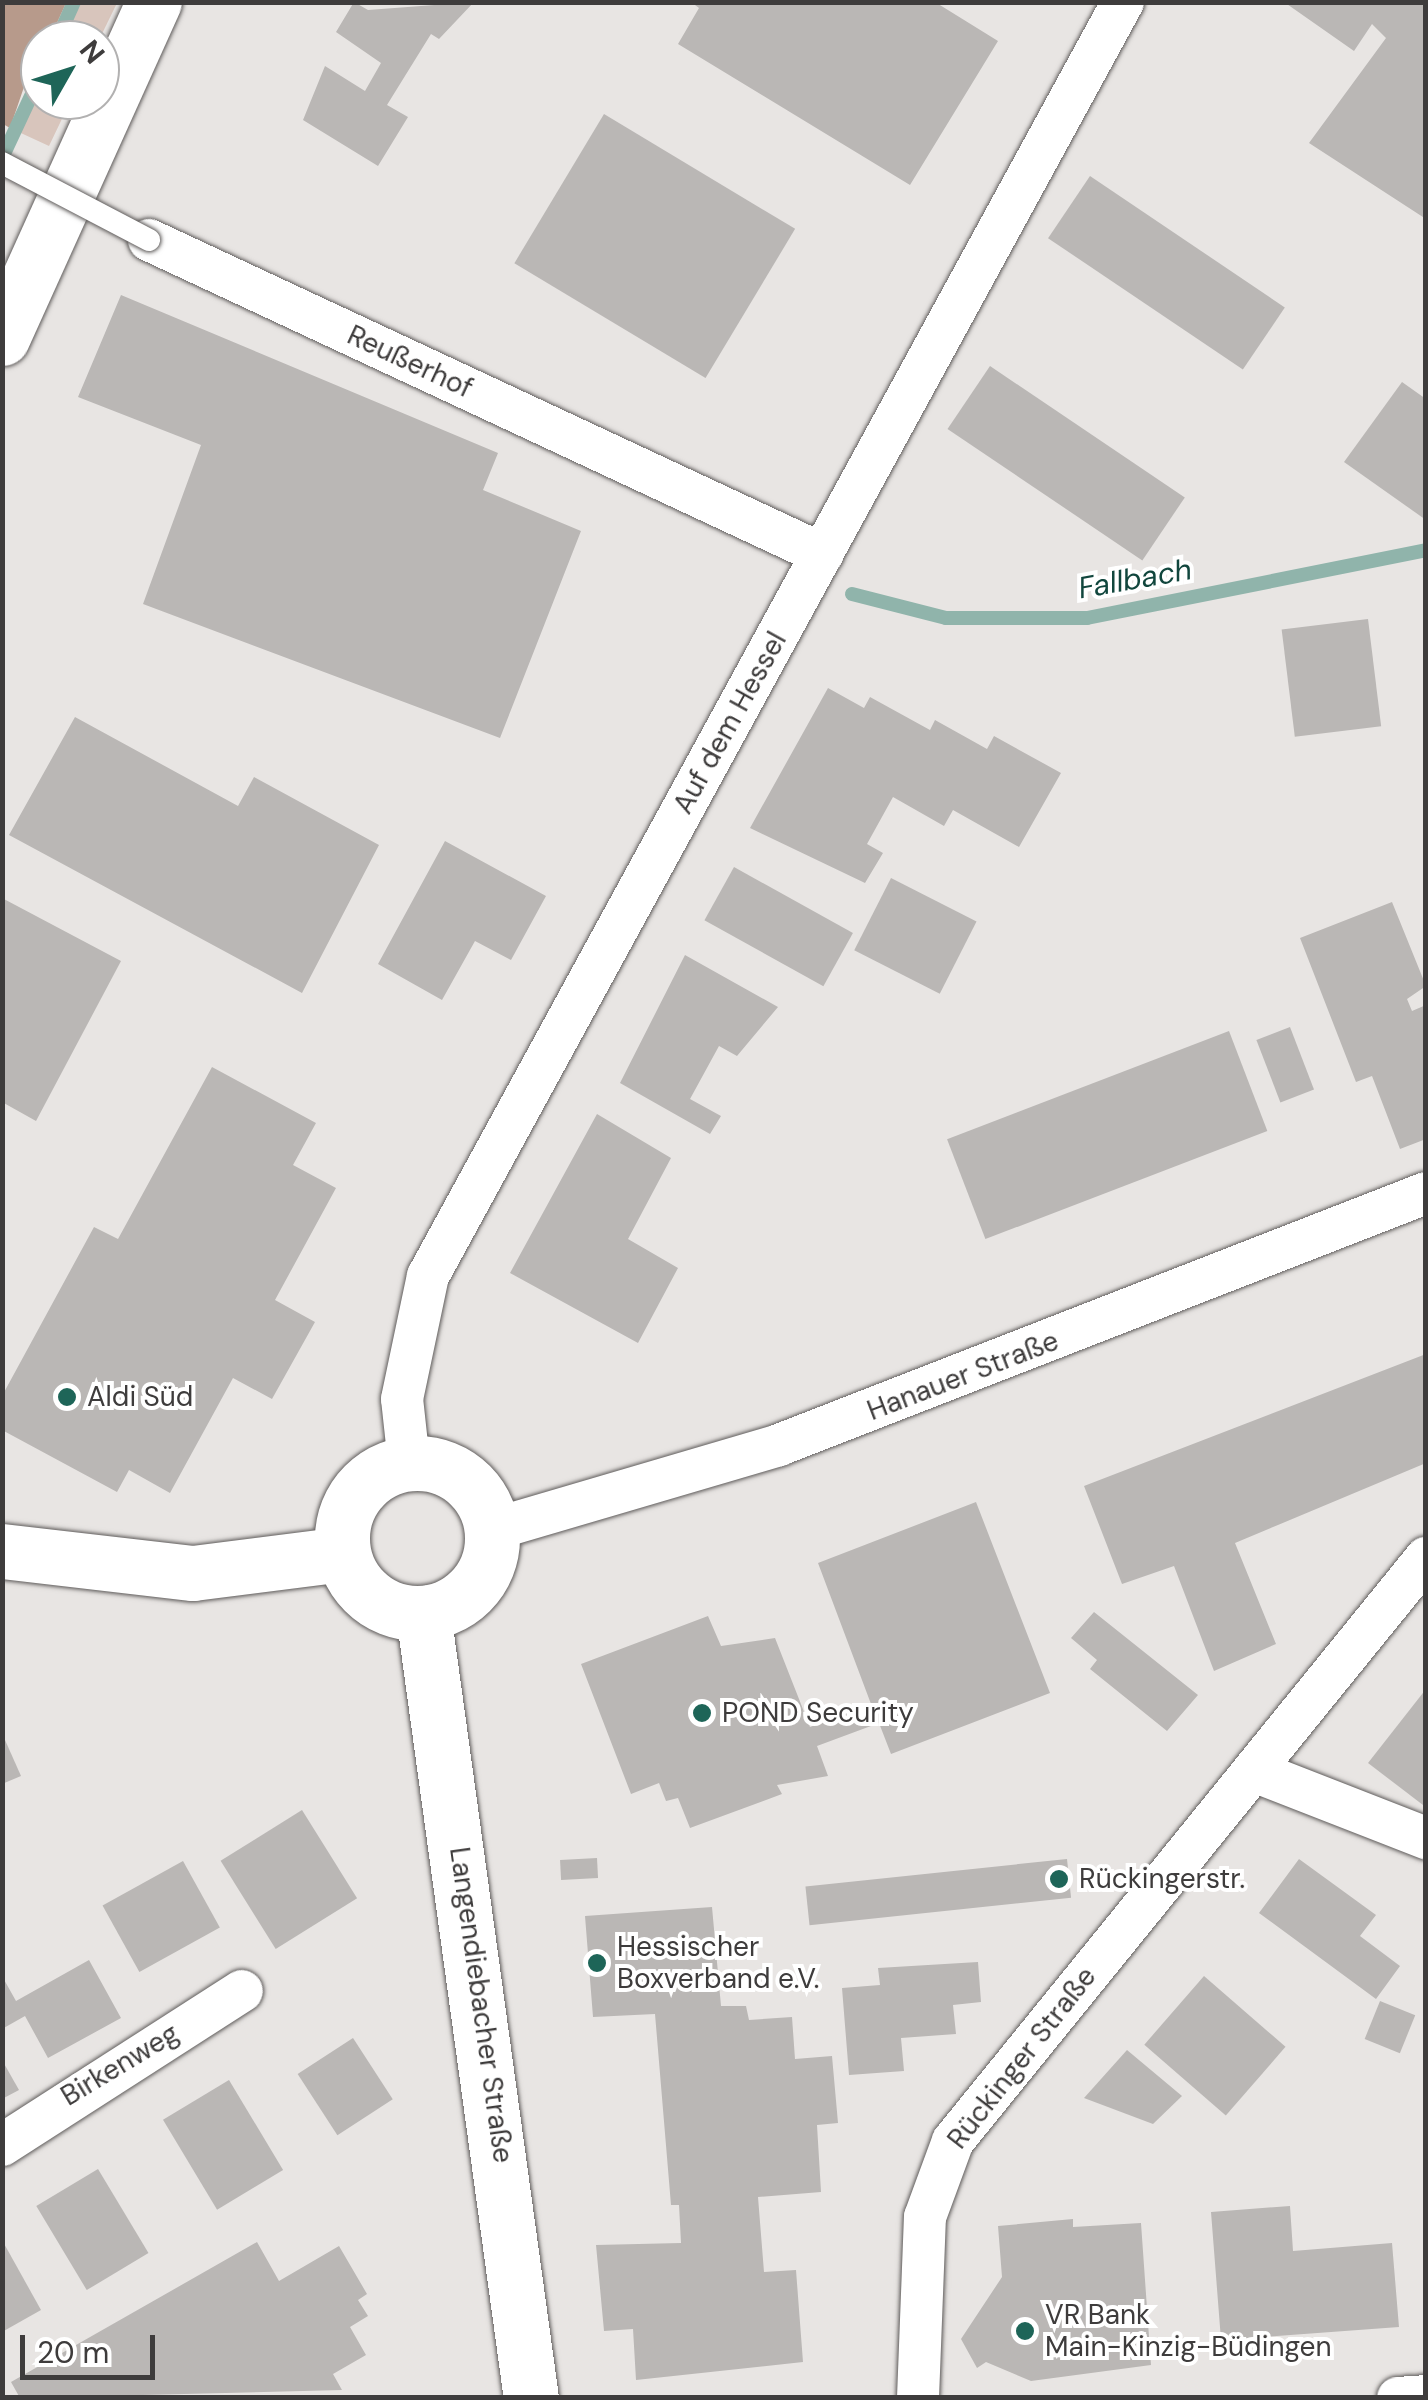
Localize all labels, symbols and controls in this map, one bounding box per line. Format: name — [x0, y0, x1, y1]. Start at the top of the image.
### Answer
north arrow — [20, 20, 120, 120]
text: N — [71, 32, 113, 72]
street label: Reußerhof — [342, 318, 478, 406]
water label: Fallbach — [1075, 551, 1195, 607]
street label: Auf dem Hessel — [666, 626, 794, 820]
street label: Hanauer Straße — [863, 1324, 1063, 1428]
place label: Aldi Süd — [87, 1380, 193, 1414]
marker: Aldi Süd — [56, 1386, 78, 1408]
place label: POND Security — [722, 1696, 914, 1730]
marker: POND Security — [691, 1702, 713, 1724]
street label: Langendiebacher Straße — [442, 1845, 520, 2165]
place label: Rückingerstr. — [1079, 1862, 1245, 1896]
marker: Rückingerstr. — [1048, 1868, 1070, 1890]
place label: Hessischer Boxverband e.V. — [617, 1930, 819, 1996]
marker: Hessischer Boxverband e.V. — [586, 1952, 608, 1974]
street label: Rückinger Straße — [941, 1961, 1103, 2155]
street label: Birkenweg — [55, 2017, 185, 2113]
place label: VR Bank Main-Kinzig-Büdingen — [1045, 2298, 1331, 2364]
scale bar — [25, 2315, 160, 2377]
marker: VR Bank Main-Kinzig-Büdingen — [1014, 2320, 1036, 2342]
text: 20 m — [37, 2333, 109, 2372]

